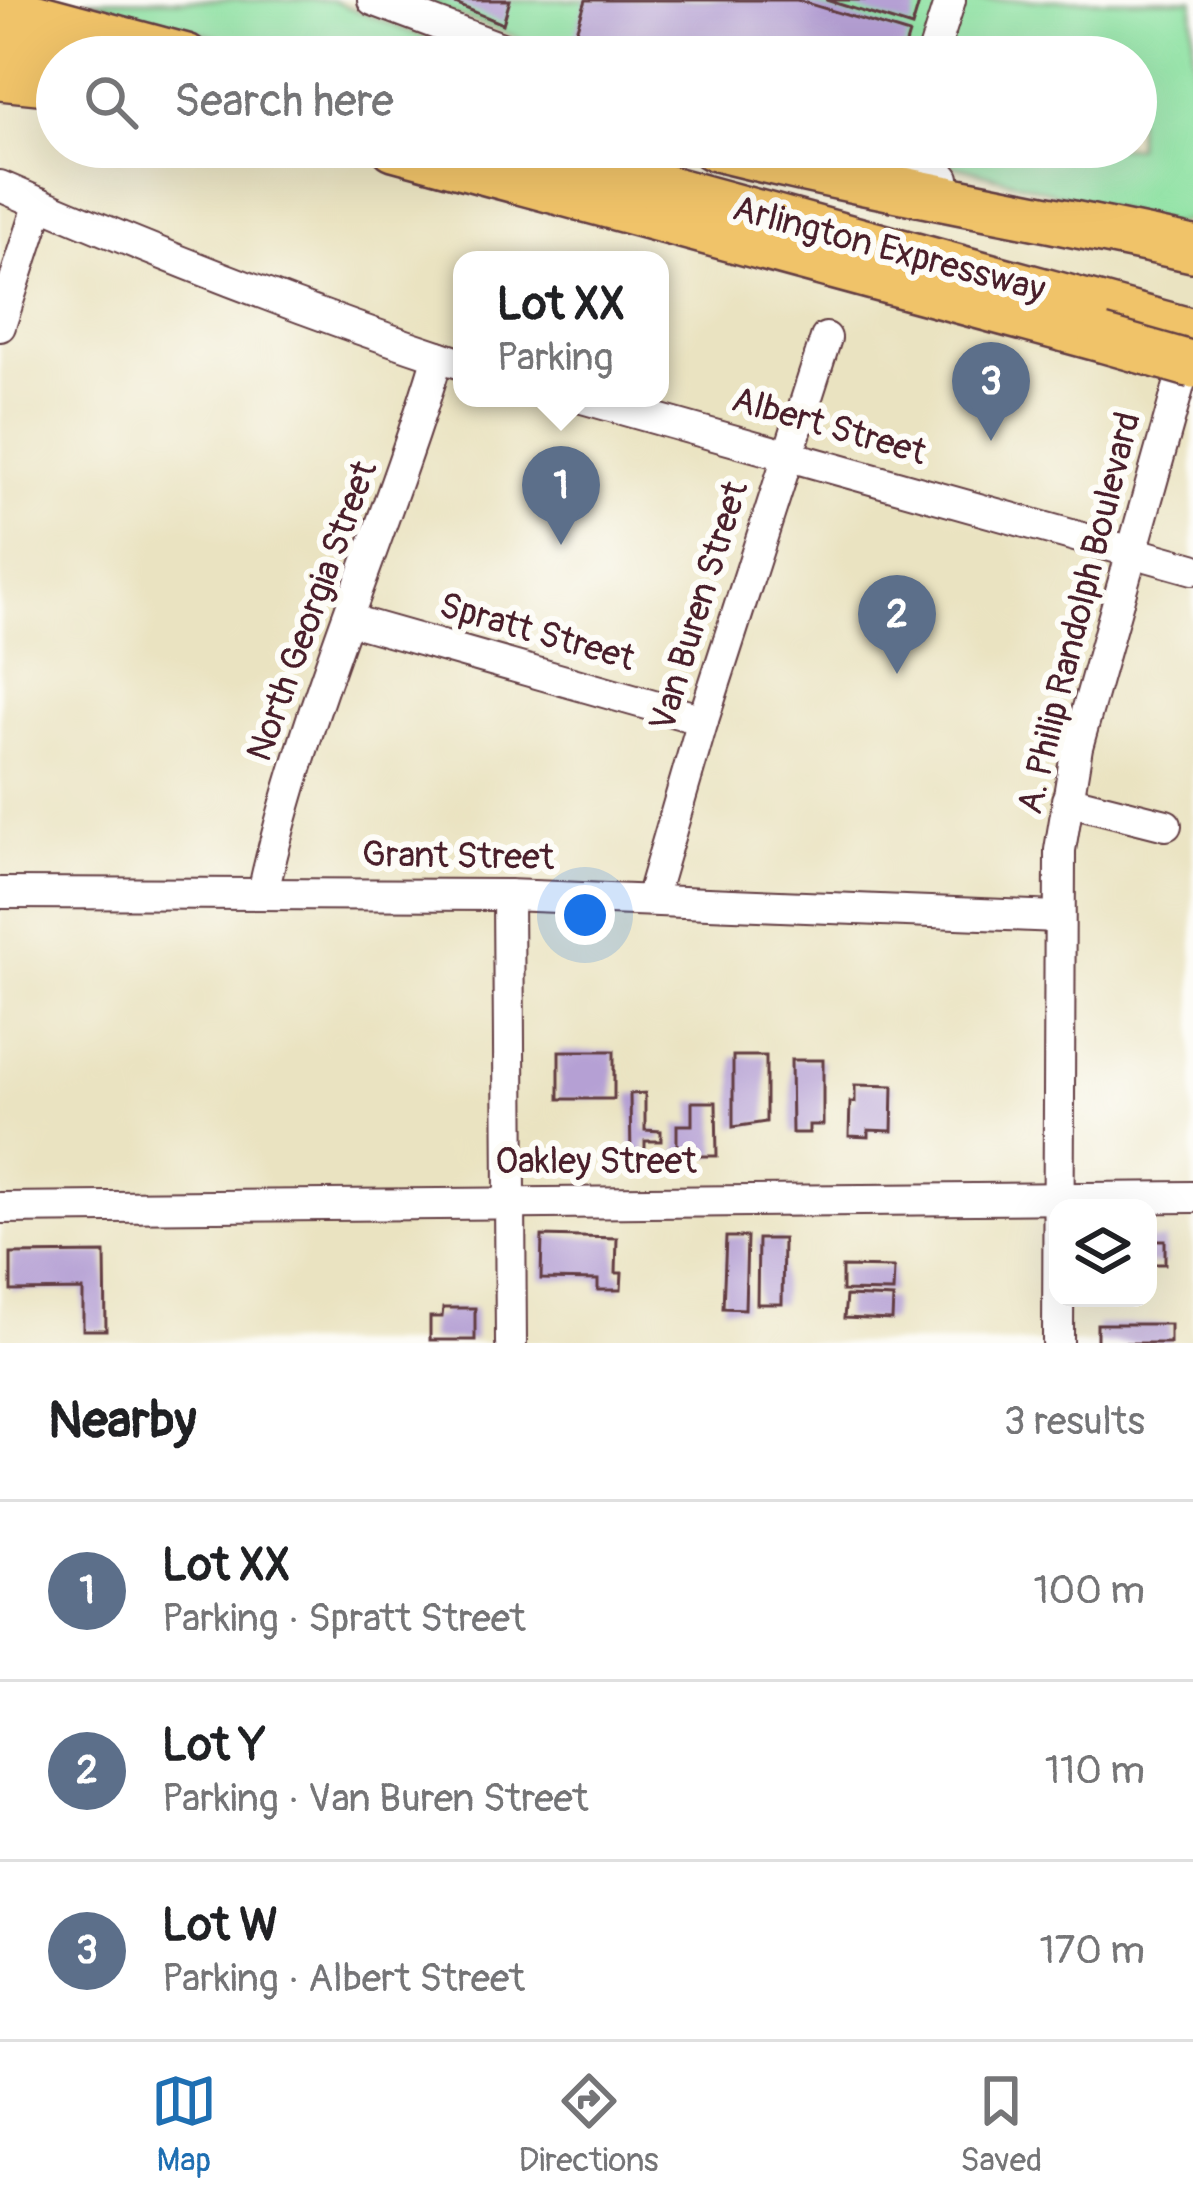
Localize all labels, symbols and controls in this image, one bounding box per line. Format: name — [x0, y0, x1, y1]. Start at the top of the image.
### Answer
search box — [36, 36, 1157, 168]
icon: search — [78, 69, 144, 135]
text: Search here — [174, 74, 394, 130]
street label: Arlington Expressway — [728, 186, 1050, 312]
popup — [453, 251, 669, 407]
text: Lot XX — [497, 277, 625, 333]
text: Parking — [497, 333, 613, 382]
pin: 3 — [952, 342, 1030, 441]
street label: Albert Street — [727, 377, 932, 475]
street label: A. Philip Randolph Boulevard — [1007, 407, 1151, 819]
pin: 1 — [522, 446, 600, 545]
street label: North Georgia Street — [237, 454, 387, 767]
street label: Van Buren Street — [640, 475, 759, 736]
pin: 2 — [858, 575, 936, 674]
street label: Spratt Street — [434, 583, 640, 681]
street label: Grant Street — [361, 832, 555, 880]
your location — [555, 885, 615, 945]
street label: Oakley Street — [495, 1139, 697, 1184]
map controls — [1049, 1199, 1157, 1307]
button: layers — [1049, 1199, 1157, 1307]
text: Nearby — [48, 1389, 196, 1453]
text: 3 results — [1004, 1397, 1145, 1446]
text: Lot XX — [162, 1538, 290, 1594]
text: 1 — [79, 1566, 95, 1615]
text: 100 m — [1033, 1566, 1145, 1615]
text: Parking · Spratt Street — [162, 1594, 526, 1643]
text: Lot Y — [162, 1718, 266, 1774]
text: 2 — [76, 1746, 98, 1795]
text: 110 m — [1045, 1746, 1145, 1795]
text: Parking · Van Buren Street — [162, 1774, 589, 1823]
text: Lot W — [162, 1898, 278, 1954]
text: 3 — [76, 1926, 98, 1975]
text: 170 m — [1039, 1926, 1145, 1975]
text: Parking · Albert Street — [162, 1954, 525, 2003]
tab: Map — [151, 2068, 217, 2181]
tab: Directions — [519, 2068, 659, 2181]
tab: Saved — [960, 2068, 1042, 2181]

